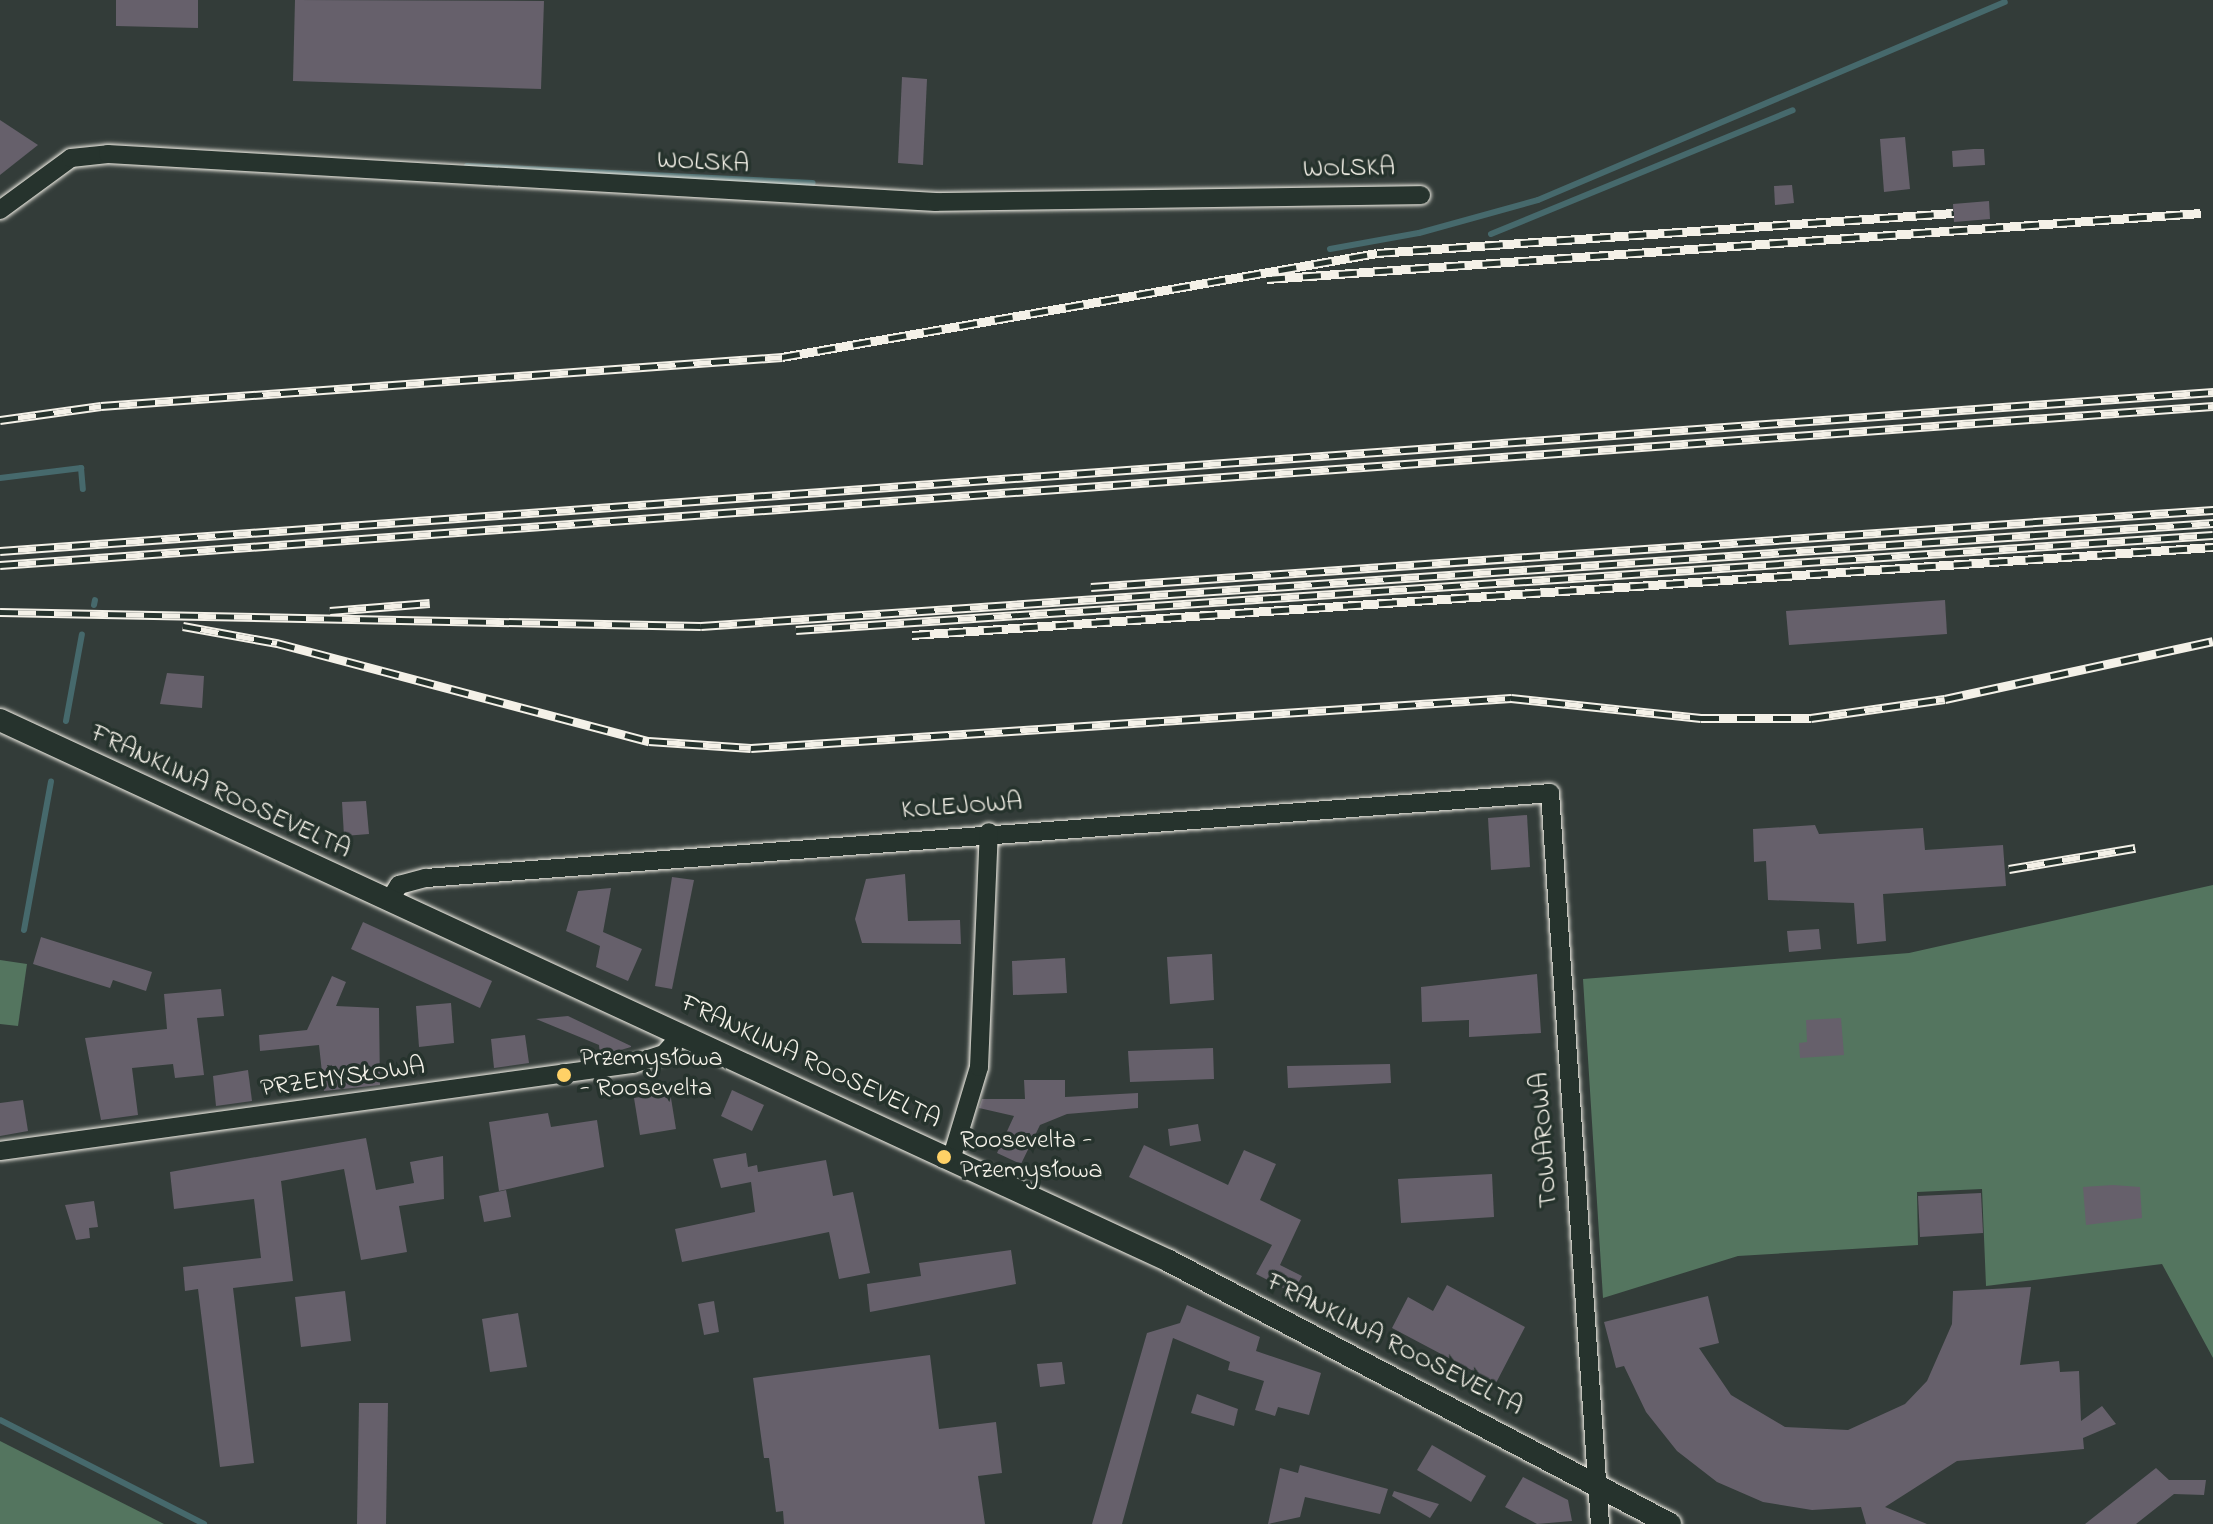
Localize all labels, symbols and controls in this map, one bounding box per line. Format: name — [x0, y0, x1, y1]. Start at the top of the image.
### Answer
street label: WOLSKA — [656, 146, 750, 182]
street label: WOLSKA — [1303, 154, 1395, 186]
street label: FRANKLINA ROOSEVELTA — [85, 719, 355, 867]
street label: KOLEJOWA — [901, 788, 1023, 828]
street label: FRANKLINA ROOSEVELTA — [675, 989, 945, 1137]
place label: Przemysłowa - Roosevelta — [580, 1044, 722, 1106]
street label: PRZEMYSŁOWA — [259, 1052, 427, 1106]
marker: Przemysłowa - Roosevelta — [555, 1066, 573, 1084]
street label: TOWAROWA — [1526, 1071, 1566, 1209]
place label: Roosevelta - Przemysłowa — [960, 1126, 1102, 1188]
marker: Roosevelta - Przemysłowa — [935, 1148, 953, 1166]
street label: FRANKLINA ROOSEVELTA — [1261, 1268, 1527, 1424]

